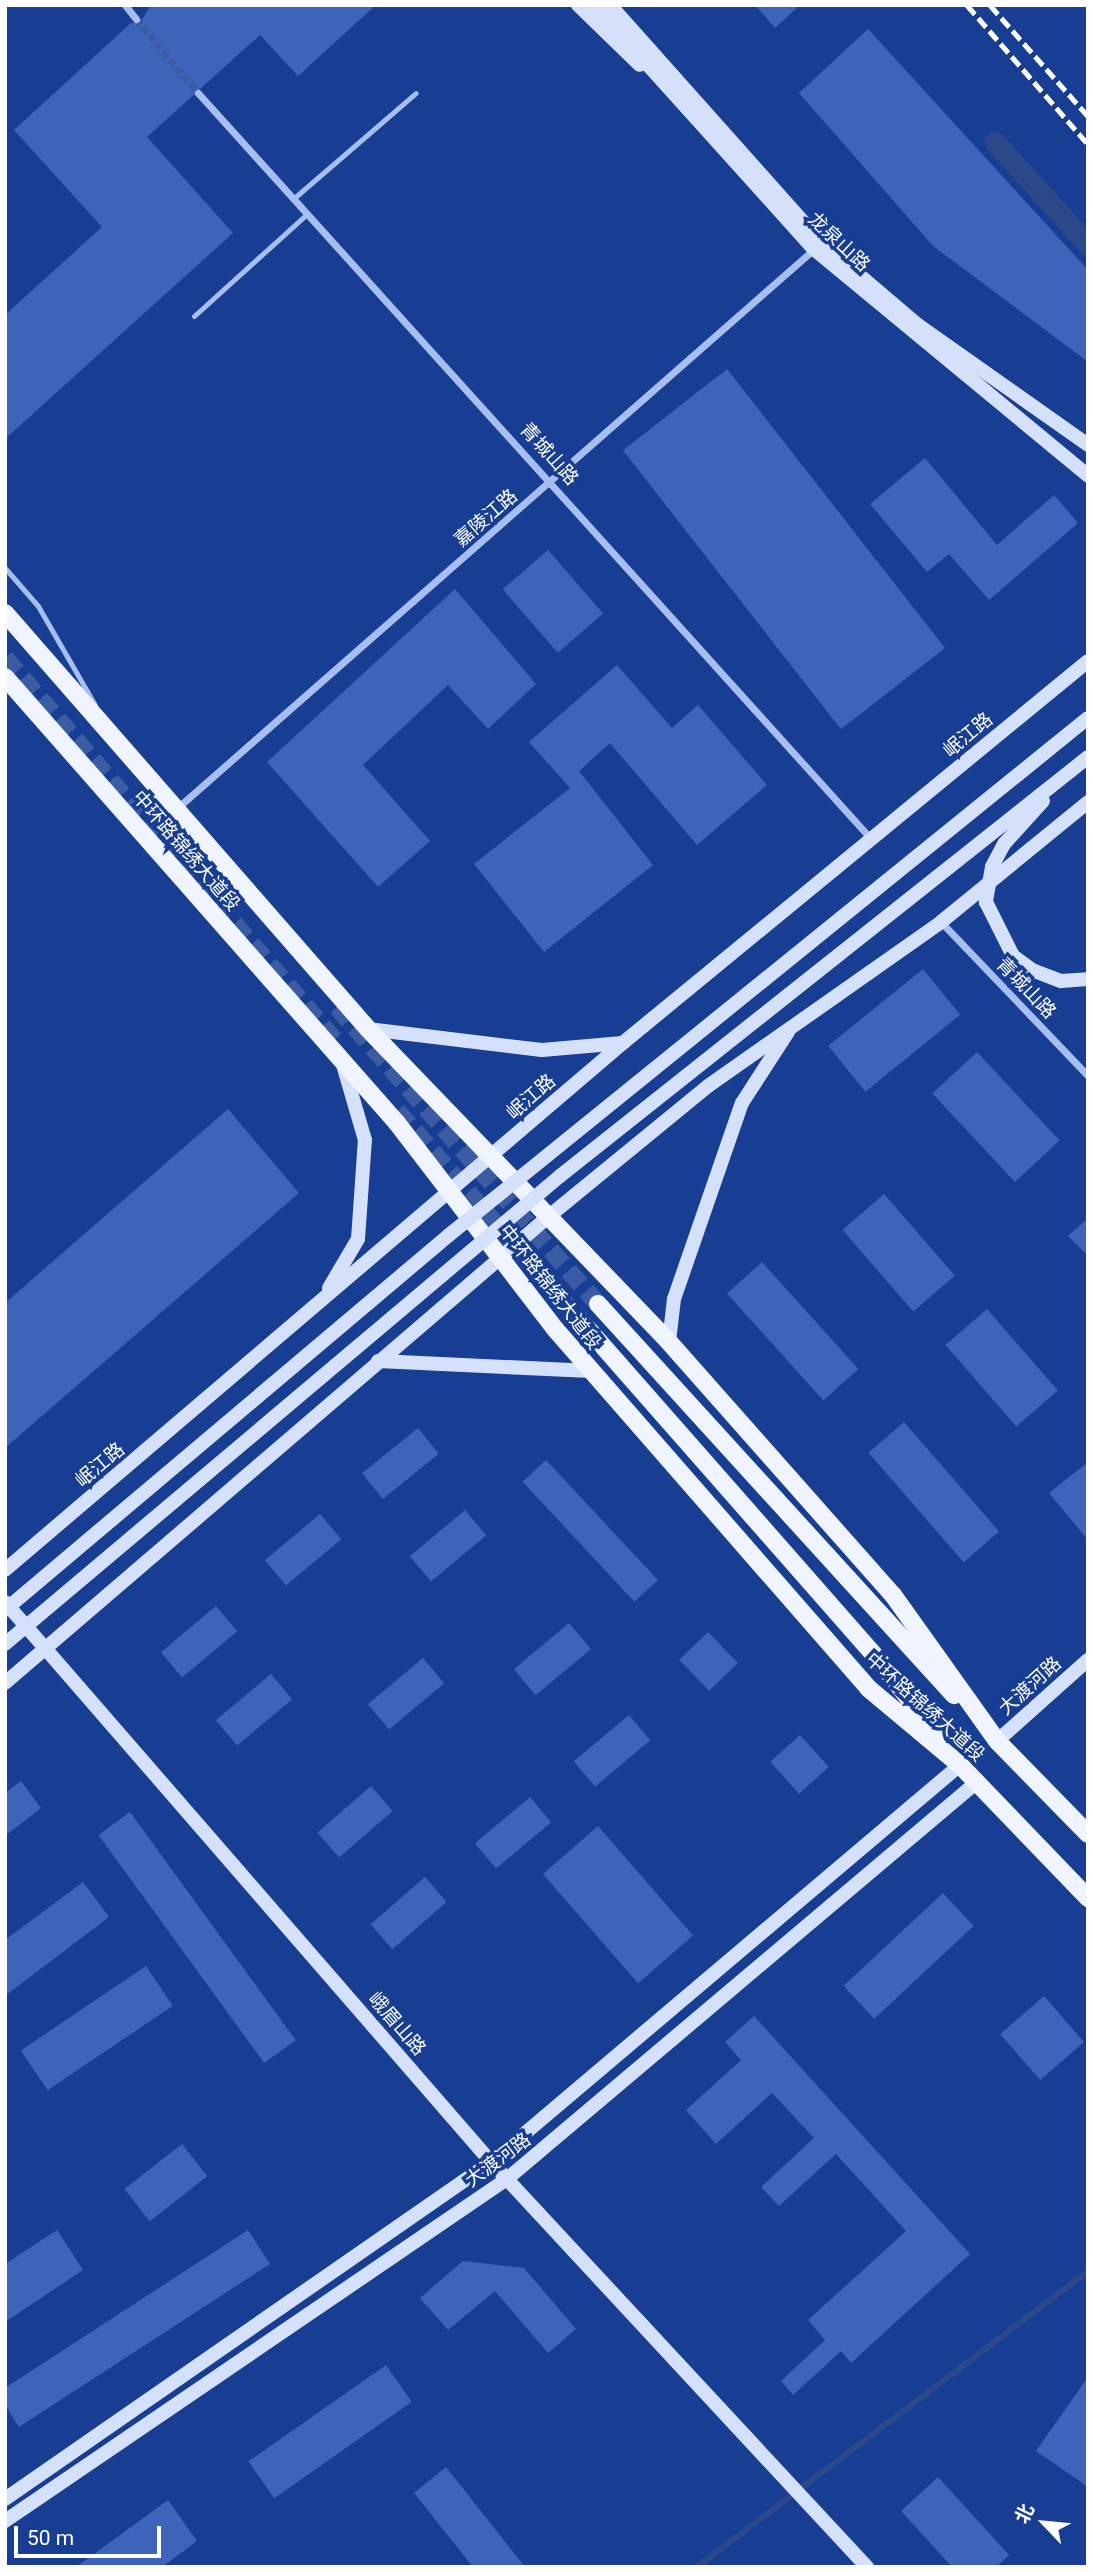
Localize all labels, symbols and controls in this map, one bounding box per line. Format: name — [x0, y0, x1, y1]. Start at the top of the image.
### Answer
street label: 龙泉山路 — [803, 208, 875, 276]
street label: 青城山路 — [515, 418, 583, 490]
street label: 嘉陵江路 — [450, 484, 522, 552]
street label: 岷江路 — [939, 708, 997, 762]
street label: 中环路锦绣大道段 — [128, 786, 244, 916]
street label: 青城山路 — [991, 953, 1061, 1023]
street label: 岷江路 — [502, 1070, 560, 1124]
street label: 中环路锦绣大道段 — [494, 1220, 606, 1354]
street label: 岷江路 — [71, 1438, 129, 1492]
street label: 中环路锦绣大道段 — [861, 1648, 989, 1766]
street label: 大渡河路 — [994, 1652, 1066, 1720]
street label: 峨眉山路 — [363, 1988, 431, 2060]
street label: 大渡河路 — [461, 2128, 535, 2192]
north arrow — [1009, 2488, 1079, 2558]
text: 北 — [1010, 2500, 1039, 2527]
scale bar — [18, 2512, 164, 2556]
text: 50 m — [27, 2526, 74, 2550]

